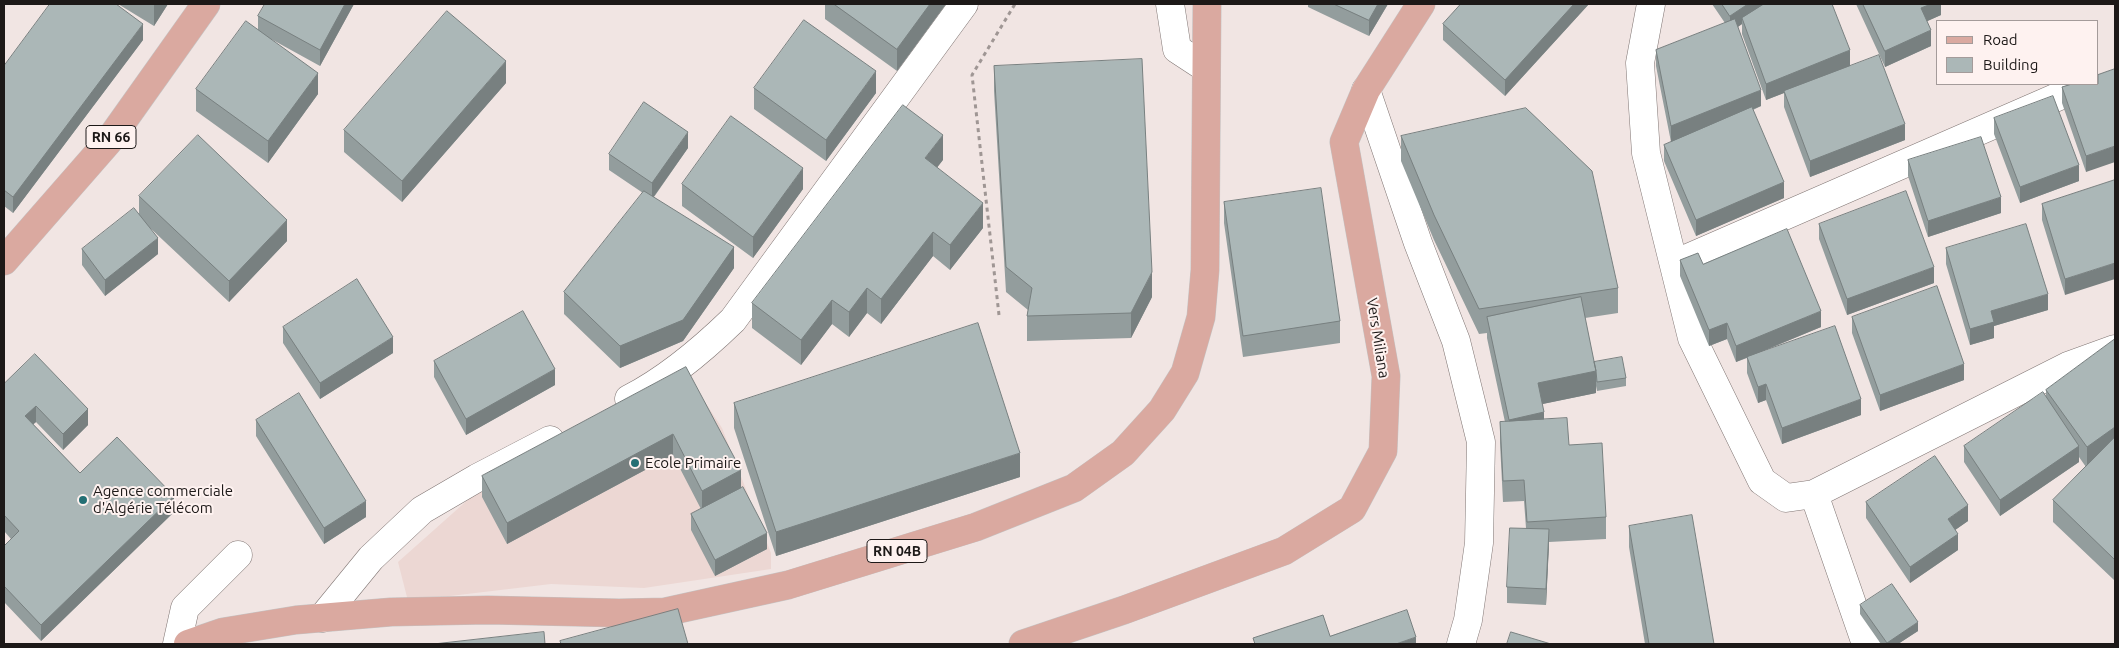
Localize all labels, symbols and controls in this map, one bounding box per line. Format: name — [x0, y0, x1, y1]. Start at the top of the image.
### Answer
legend — [1936, 20, 2099, 85]
text: Road — [1983, 31, 2018, 48]
text: Building — [1983, 56, 2038, 73]
road number: RN 66 — [86, 125, 136, 148]
street label: Vers Miliana — [1363, 297, 1393, 379]
place label: Ecole Primaire — [645, 454, 741, 472]
marker: Ecole Primaire — [629, 457, 641, 469]
place label: Agence commerciale d'Algérie Télécom — [93, 482, 233, 517]
marker: Agence commerciale d'Algérie Télécom — [77, 494, 89, 506]
road number: RN 04B — [867, 540, 927, 562]

